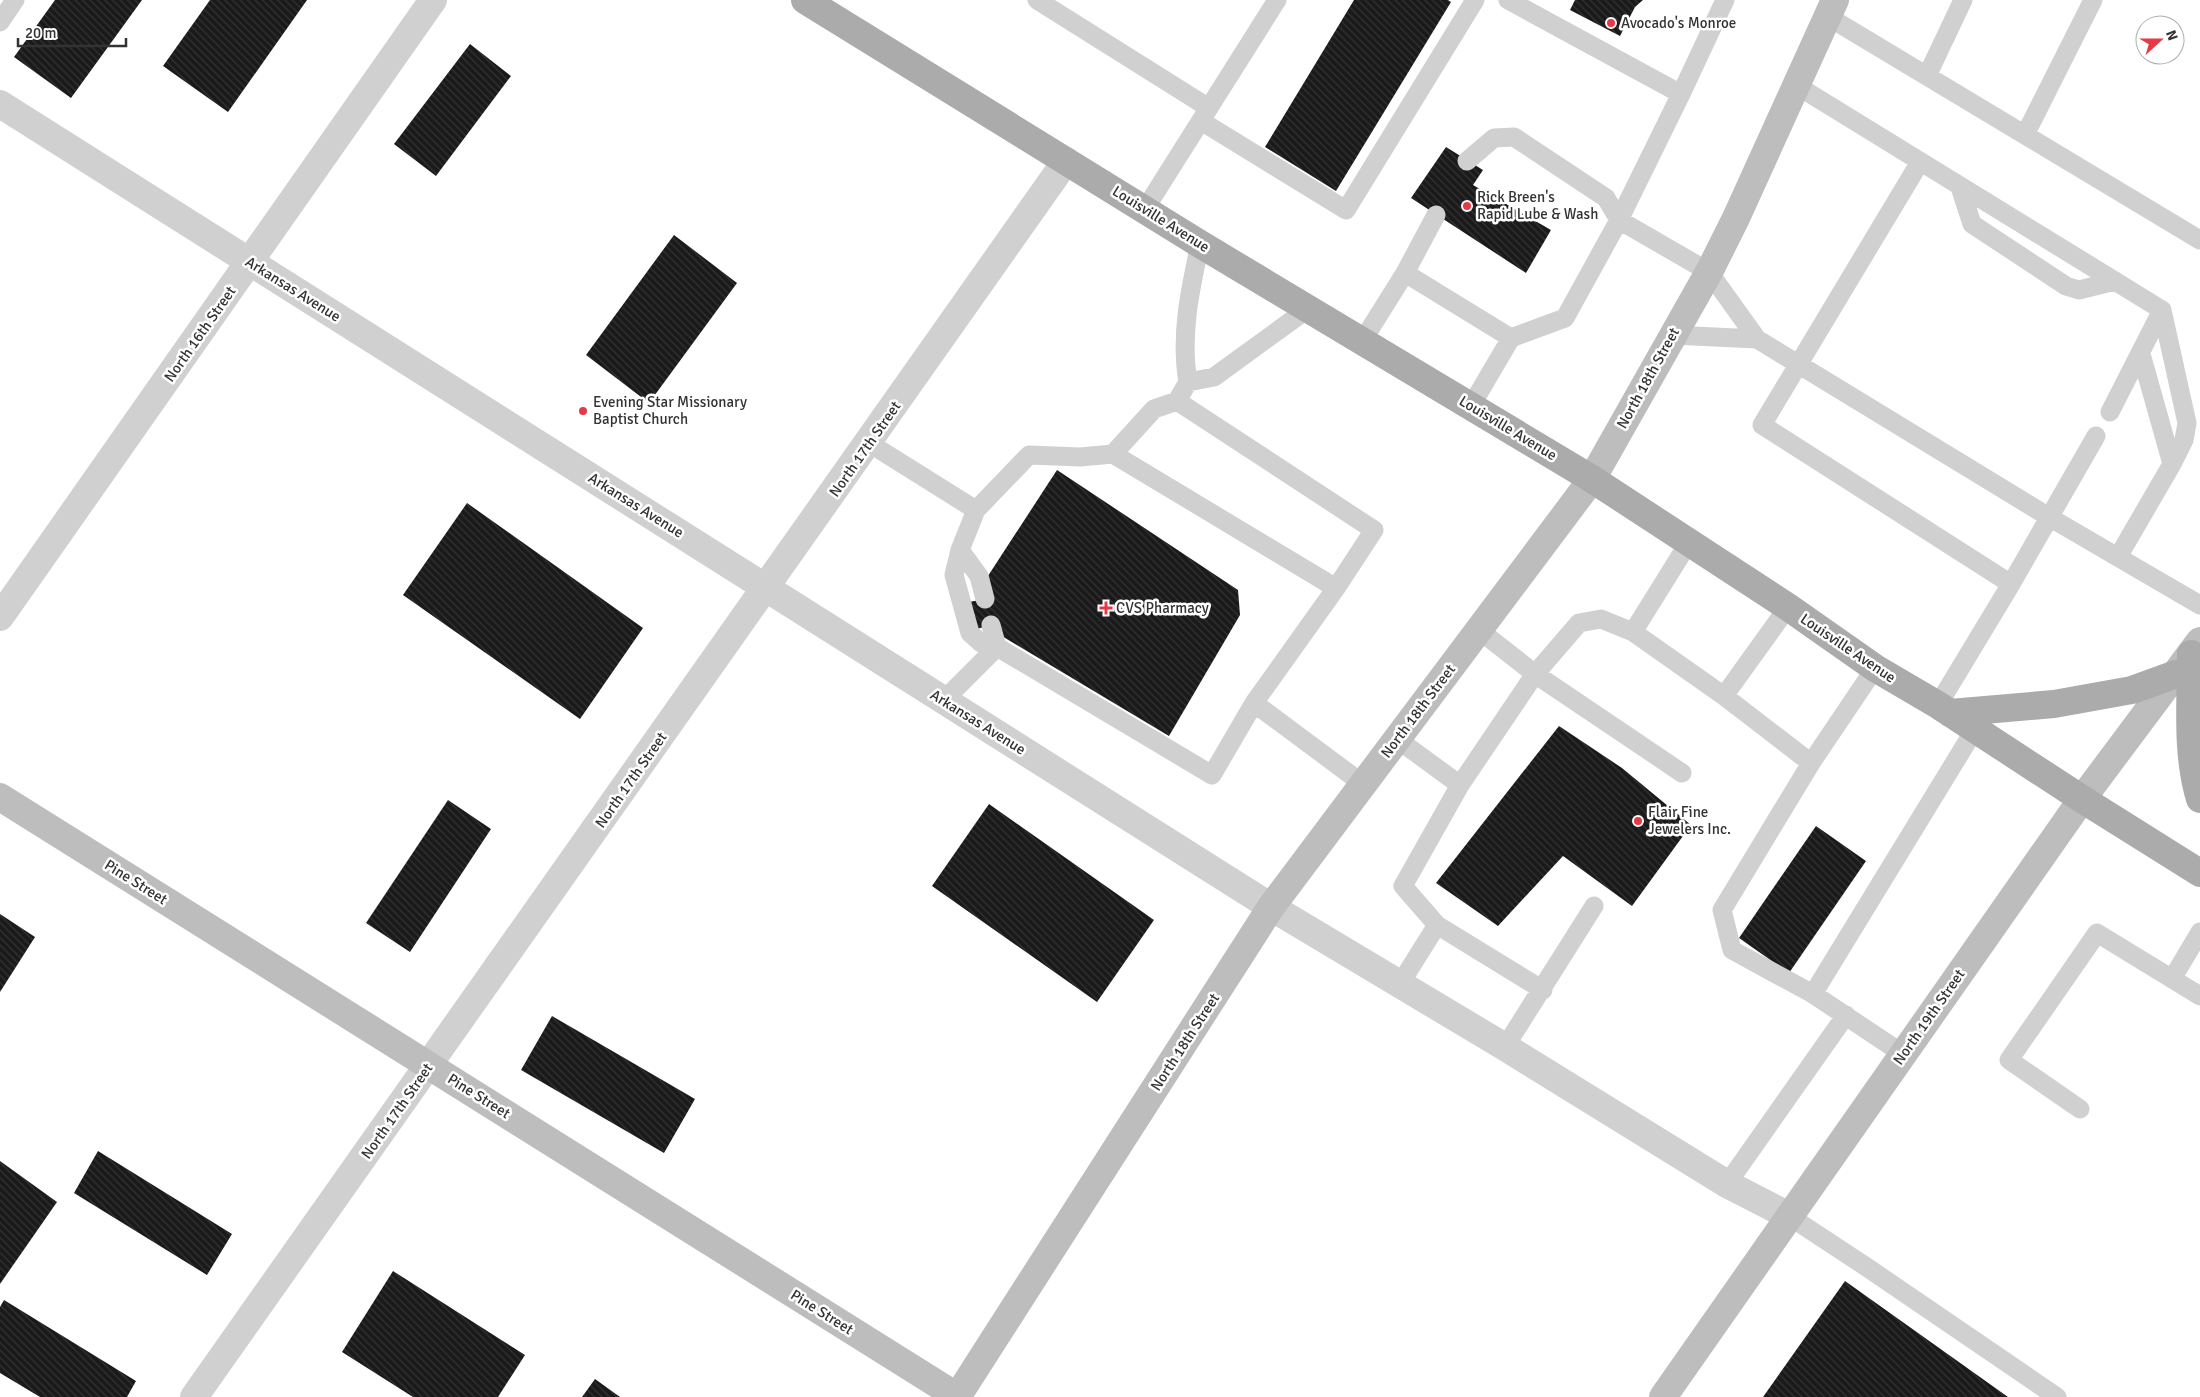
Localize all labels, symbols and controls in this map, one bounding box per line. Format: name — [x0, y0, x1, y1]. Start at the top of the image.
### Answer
place label: Avocado's Monroe — [1621, 14, 1736, 32]
scale bar — [18, 15, 125, 47]
north arrow — [2135, 15, 2185, 65]
marker: Avocado's Monroe — [1605, 17, 1617, 29]
text: 20 m — [25, 24, 56, 42]
text: N — [2162, 28, 2181, 43]
street label: Louisville Avenue — [1109, 182, 1213, 256]
place label: Rick Breen's Rapid Lube & Wash — [1477, 188, 1598, 223]
marker: Rick Breen's Rapid Lube & Wash — [1461, 200, 1473, 212]
street label: Arkansas Avenue — [242, 252, 344, 326]
street label: North 16th Street — [160, 283, 240, 385]
street label: North 18th Street — [1613, 324, 1683, 432]
street label: Louisville Avenue — [1456, 392, 1560, 464]
place label: Evening Star Missionary Baptist Church — [593, 393, 747, 428]
street label: North 17th Street — [825, 398, 905, 500]
marker: Evening Star Missionary Baptist Church — [577, 405, 589, 417]
street label: Arkansas Avenue — [585, 468, 687, 542]
place label: CVS Pharmacy — [1116, 599, 1209, 617]
marker: CVS Pharmacy — [1100, 602, 1112, 614]
street label: Louisville Avenue — [1797, 610, 1899, 686]
street label: North 18th Street — [1377, 661, 1459, 761]
street label: Arkansas Avenue — [927, 685, 1029, 759]
street label: North 17th Street — [591, 729, 671, 831]
place label: Flair Fine Jewelers Inc. — [1648, 803, 1731, 838]
marker: Flair Fine Jewelers Inc. — [1632, 815, 1644, 827]
street label: Pine Street — [101, 856, 171, 908]
street label: North 19th Street — [1889, 966, 1969, 1068]
street label: North 18th Street — [1147, 990, 1223, 1094]
street label: North 17th Street — [357, 1060, 437, 1162]
street label: Pine Street — [444, 1070, 514, 1122]
street label: Pine Street — [787, 1286, 857, 1338]

